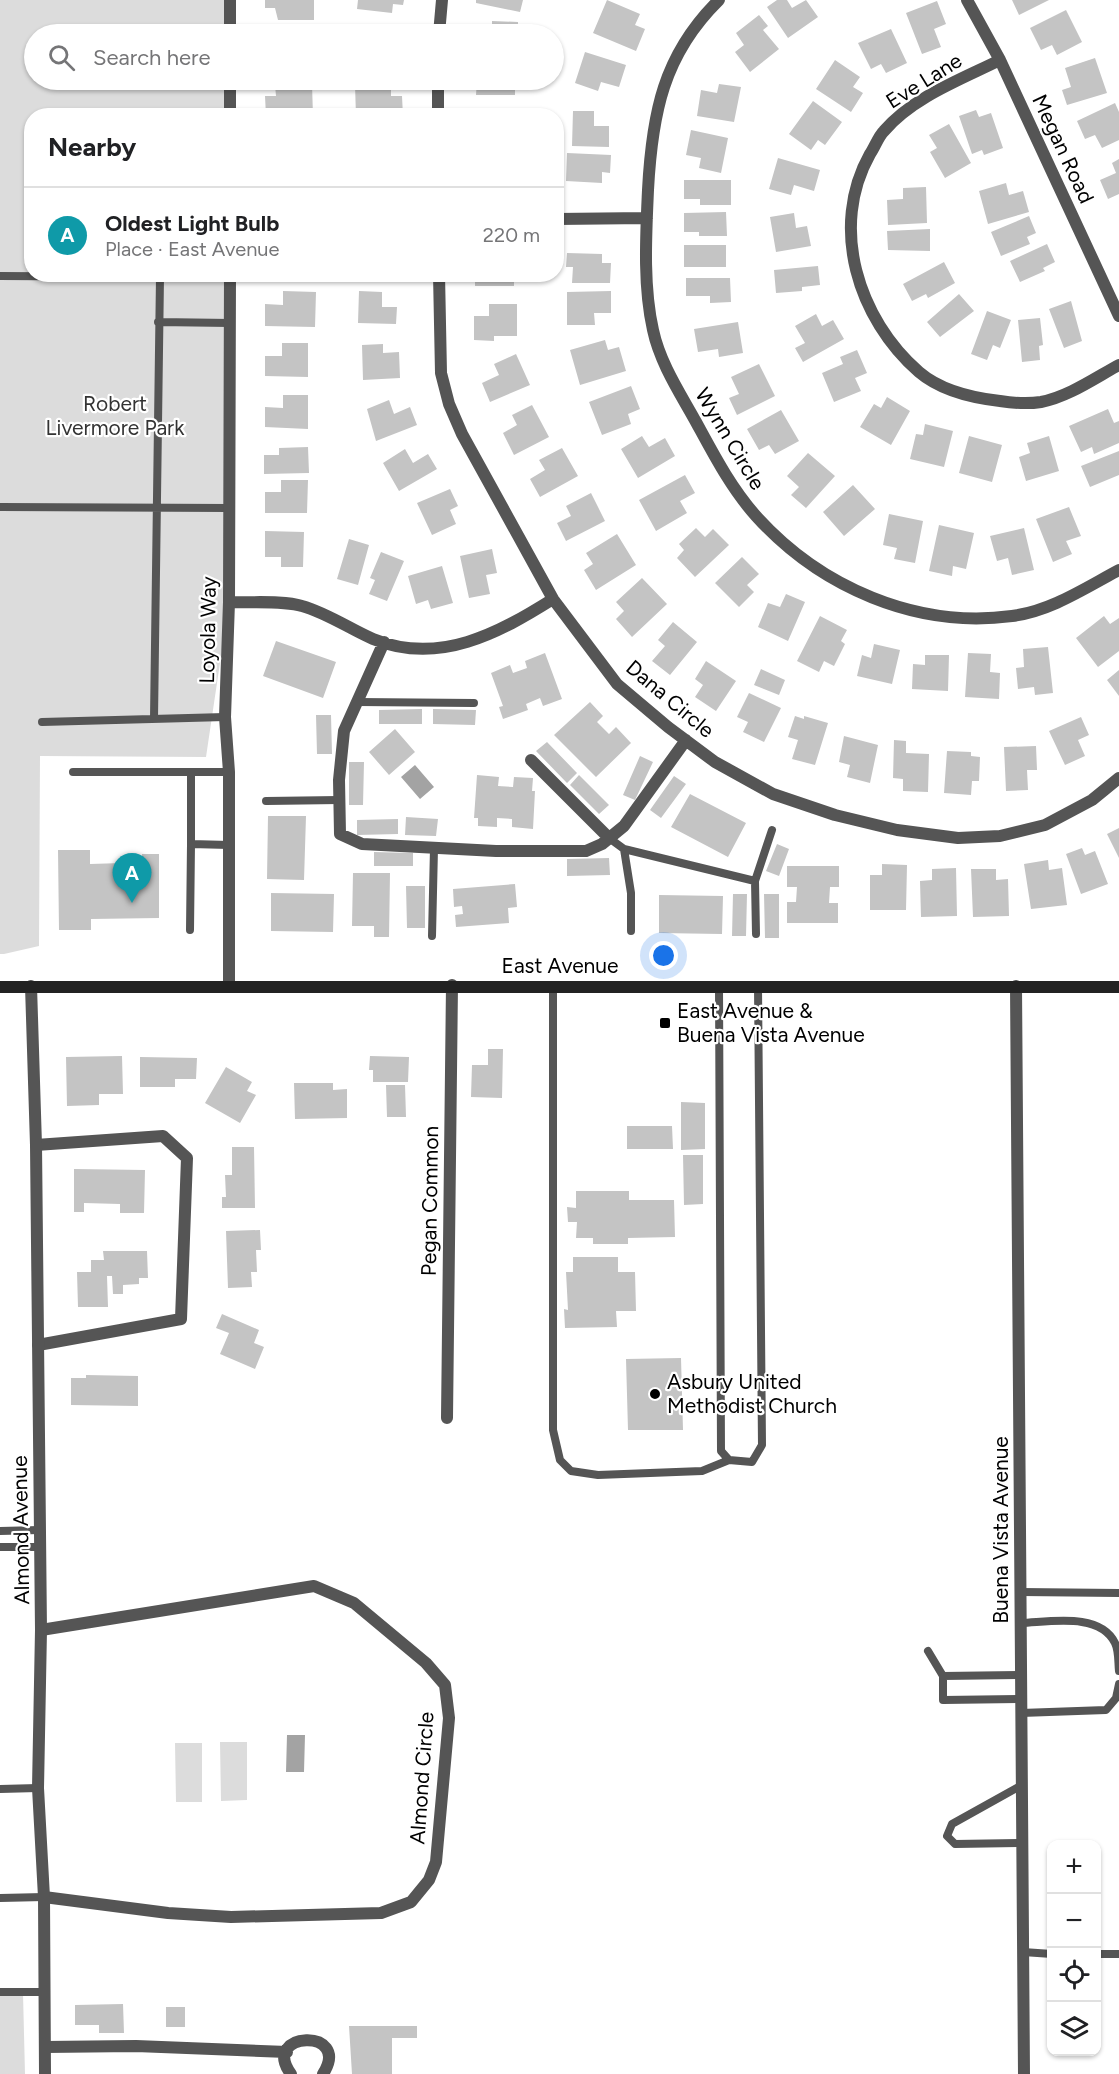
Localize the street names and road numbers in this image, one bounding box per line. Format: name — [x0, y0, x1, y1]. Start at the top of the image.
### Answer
street label: Eve Lane — [881, 48, 966, 114]
street label: Megan Road — [1027, 90, 1100, 207]
street label: Wynn Circle — [690, 383, 771, 494]
street label: Loyola Way — [194, 576, 221, 684]
street label: Dana Circle — [621, 655, 719, 743]
street label: East Avenue — [501, 953, 619, 978]
street label: Pegan Common — [416, 1126, 443, 1276]
street label: Buena Vista Avenue — [988, 1436, 1013, 1624]
street label: Almond Avenue — [7, 1455, 34, 1605]
street label: Almond Circle — [404, 1711, 439, 1845]

